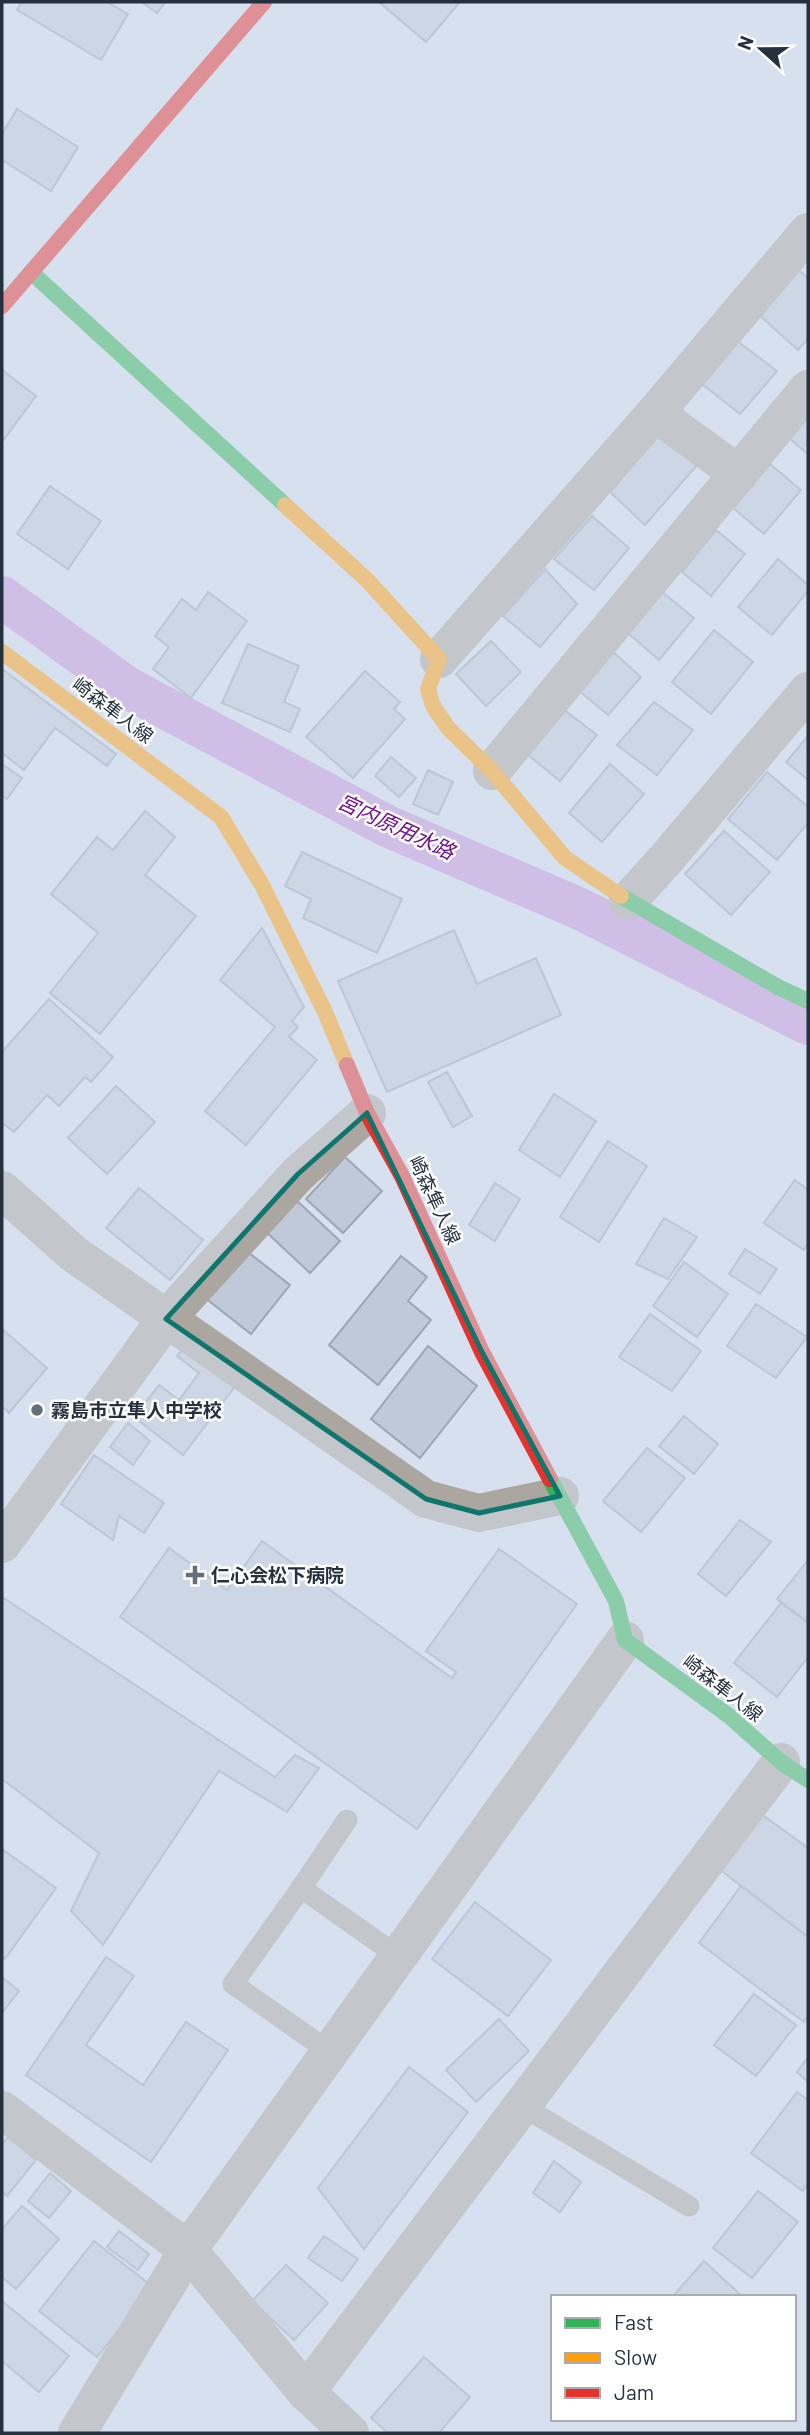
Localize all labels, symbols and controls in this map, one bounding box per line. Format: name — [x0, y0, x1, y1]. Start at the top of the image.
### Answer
north arrow — [726, 14, 796, 84]
text: N — [732, 33, 758, 53]
street label: 崎森隼人線 — [68, 672, 158, 747]
water label: 宮内原用水路 — [334, 788, 461, 864]
street label: 崎森隼人線 — [405, 1152, 466, 1248]
place label: 霧島市立隼人中学校 — [51, 1398, 222, 1421]
marker: 霧島市立隼人中学校 — [29, 1402, 45, 1418]
place label: 仁心会松下病院 — [211, 1563, 344, 1586]
marker: 仁心会松下病院 — [185, 1565, 205, 1585]
street label: 崎森隼人線 — [679, 1649, 768, 1726]
legend — [551, 2295, 796, 2421]
text: Fast — [614, 2309, 654, 2334]
text: Slow — [614, 2344, 657, 2369]
text: Jam — [614, 2379, 654, 2404]

